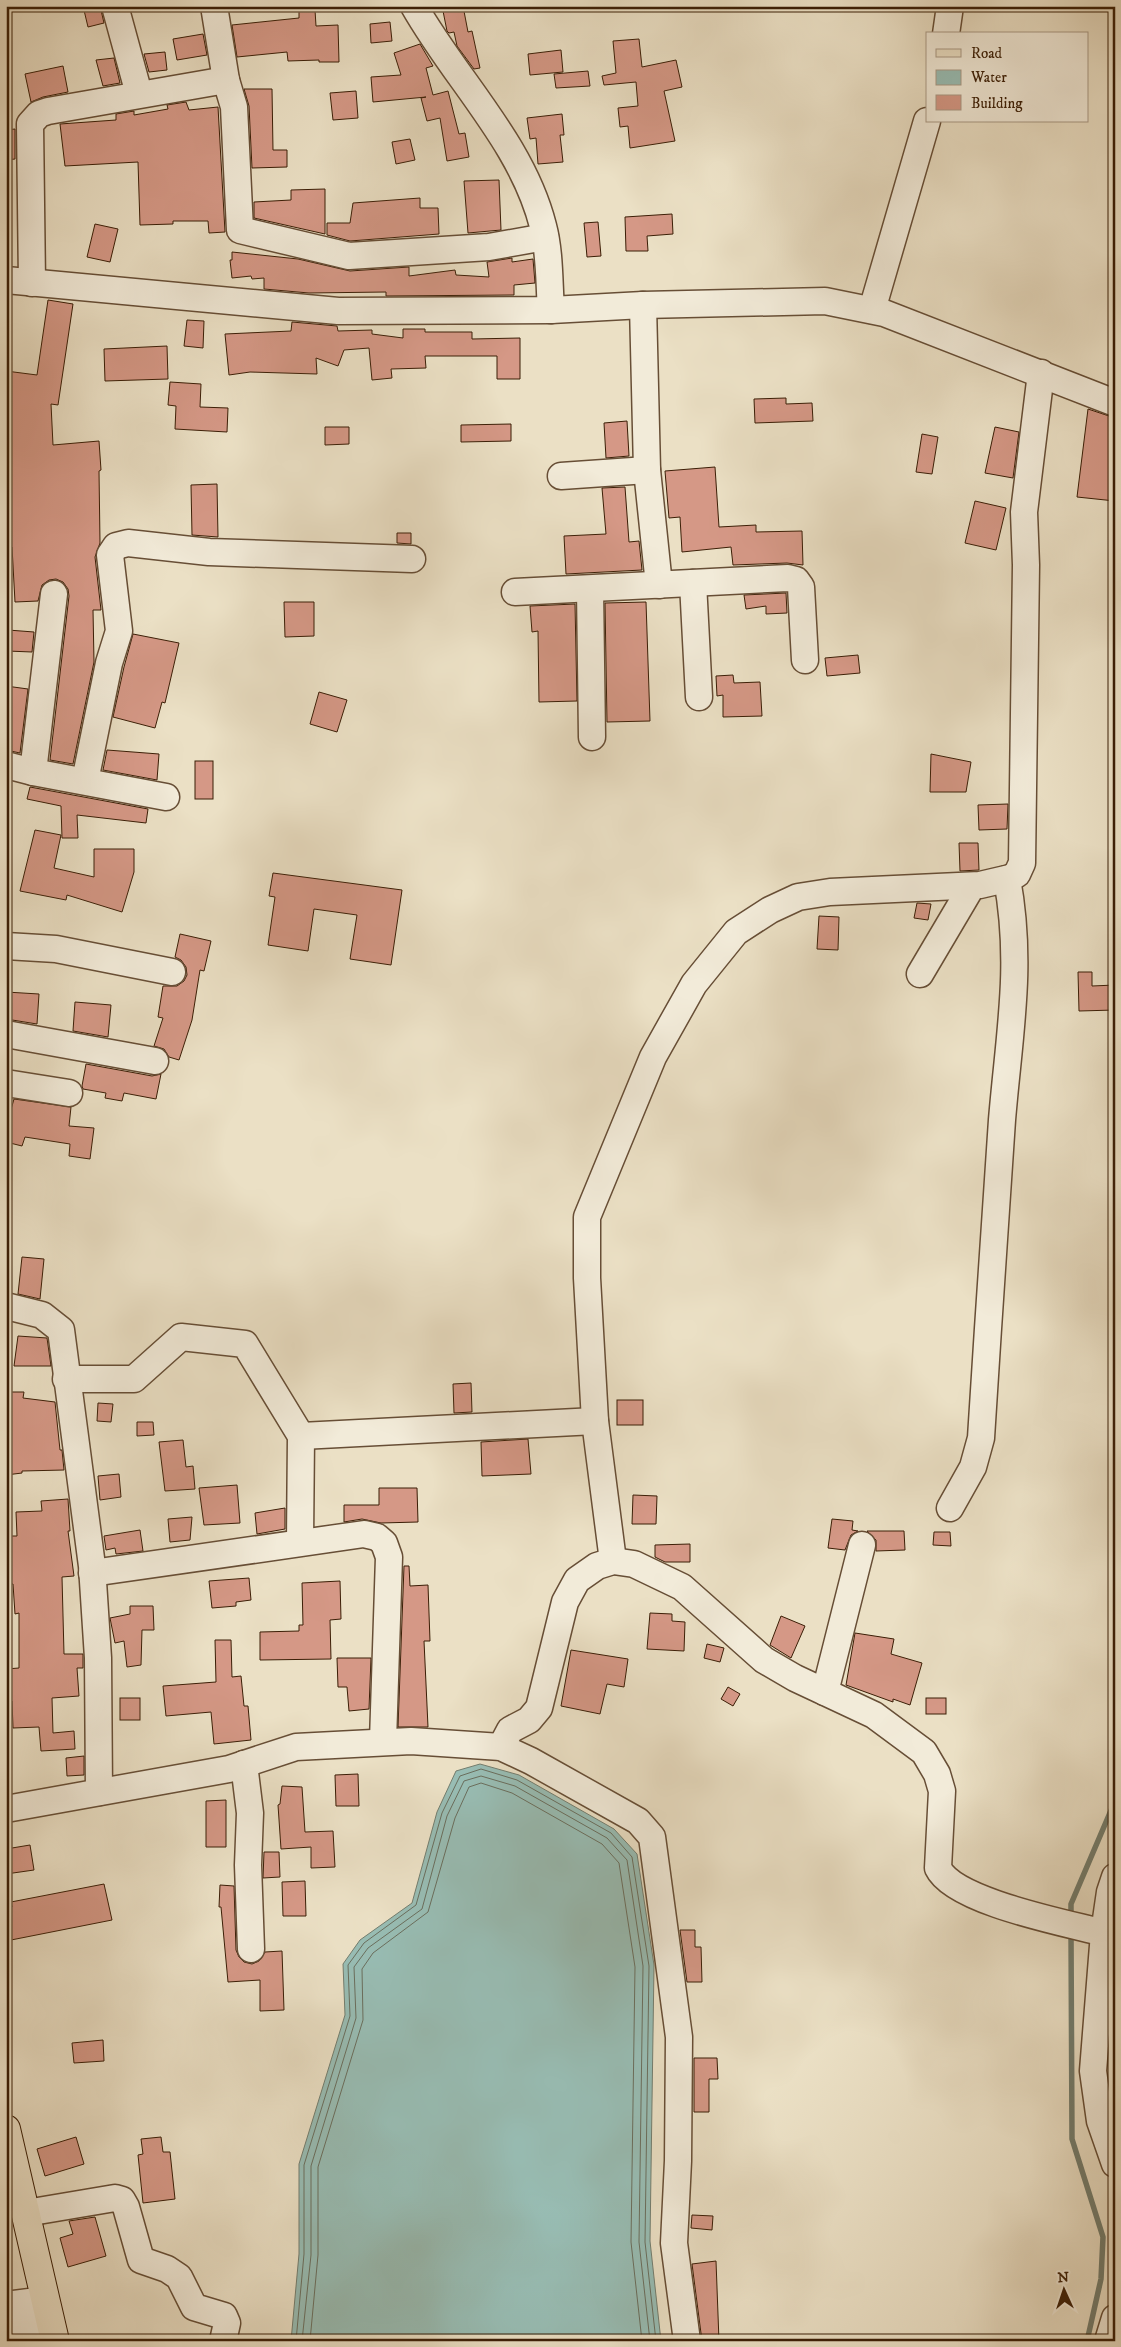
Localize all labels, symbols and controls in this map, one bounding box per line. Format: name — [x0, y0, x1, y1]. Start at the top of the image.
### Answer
legend — [926, 32, 1088, 122]
text: Road — [971, 44, 1003, 63]
text: Water — [970, 68, 1007, 87]
text: Building — [971, 94, 1023, 113]
north arrow — [1038, 2264, 1088, 2314]
text: N — [1057, 2269, 1070, 2287]

